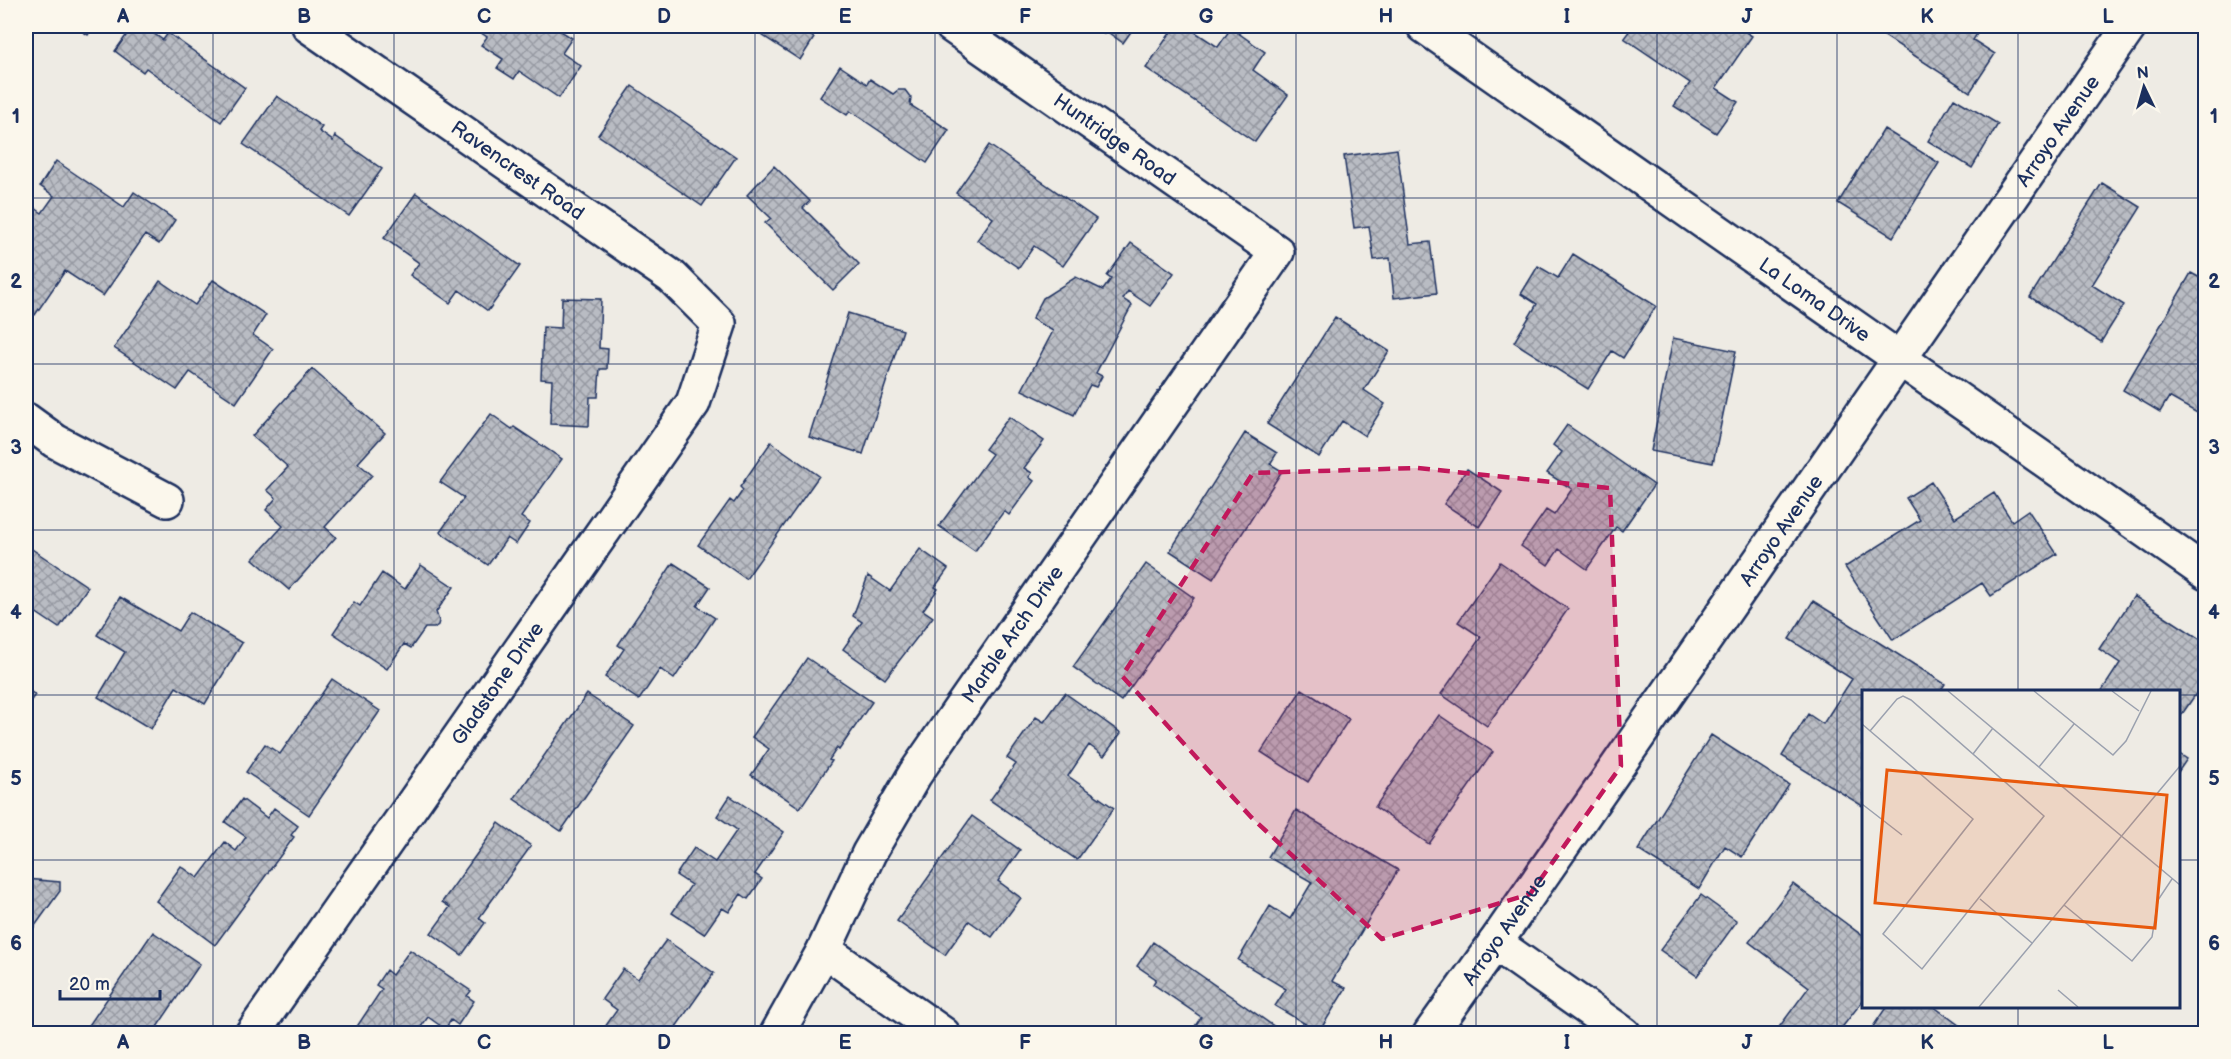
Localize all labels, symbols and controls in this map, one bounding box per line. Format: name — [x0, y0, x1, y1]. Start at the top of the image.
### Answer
text: A — [116, 5, 130, 29]
text: B — [297, 5, 311, 29]
text: C — [477, 5, 491, 29]
text: D — [657, 5, 671, 29]
text: E — [839, 5, 852, 29]
text: F — [1019, 5, 1031, 29]
text: G — [1199, 5, 1214, 29]
text: H — [1379, 5, 1393, 29]
text: I — [1564, 5, 1570, 29]
text: J — [1742, 5, 1754, 29]
text: K — [1920, 5, 1934, 29]
text: L — [2102, 5, 2114, 29]
north arrow — [2114, 57, 2174, 117]
text: N — [2136, 64, 2150, 84]
street label: Arroyo Avenue — [2012, 71, 2105, 191]
street label: Huntridge Road — [1049, 89, 1180, 191]
text: 1 — [12, 105, 20, 129]
text: 1 — [2210, 105, 2218, 129]
street label: Ravencrest Road — [446, 116, 589, 226]
street label: La Loma Drive — [1754, 253, 1875, 347]
text: 2 — [10, 270, 22, 294]
text: 2 — [2208, 270, 2220, 294]
text: 3 — [10, 436, 22, 460]
text: 3 — [2208, 436, 2220, 460]
street label: Arroyo Avenue — [1735, 470, 1829, 591]
street label: Marble Arch Drive — [957, 561, 1069, 708]
text: 4 — [10, 601, 22, 625]
text: 4 — [2208, 601, 2220, 625]
street label: Gladstone Drive — [447, 618, 549, 750]
inset map — [1862, 690, 2180, 1008]
text: 5 — [10, 767, 22, 791]
text: 5 — [2208, 767, 2220, 791]
street label: Arroyo Avenue — [1458, 870, 1552, 990]
text: 6 — [10, 932, 22, 956]
text: 6 — [2208, 932, 2220, 956]
scale bar — [60, 963, 160, 1001]
text: 20 m — [69, 974, 110, 995]
text: A — [116, 1031, 130, 1055]
text: B — [297, 1031, 311, 1055]
text: C — [477, 1031, 491, 1055]
text: D — [657, 1031, 671, 1055]
text: E — [839, 1031, 852, 1055]
text: F — [1019, 1031, 1031, 1055]
text: G — [1199, 1031, 1214, 1055]
text: H — [1379, 1031, 1393, 1055]
text: I — [1564, 1031, 1570, 1055]
text: J — [1742, 1031, 1754, 1055]
text: K — [1920, 1031, 1934, 1055]
text: L — [2102, 1031, 2114, 1055]

